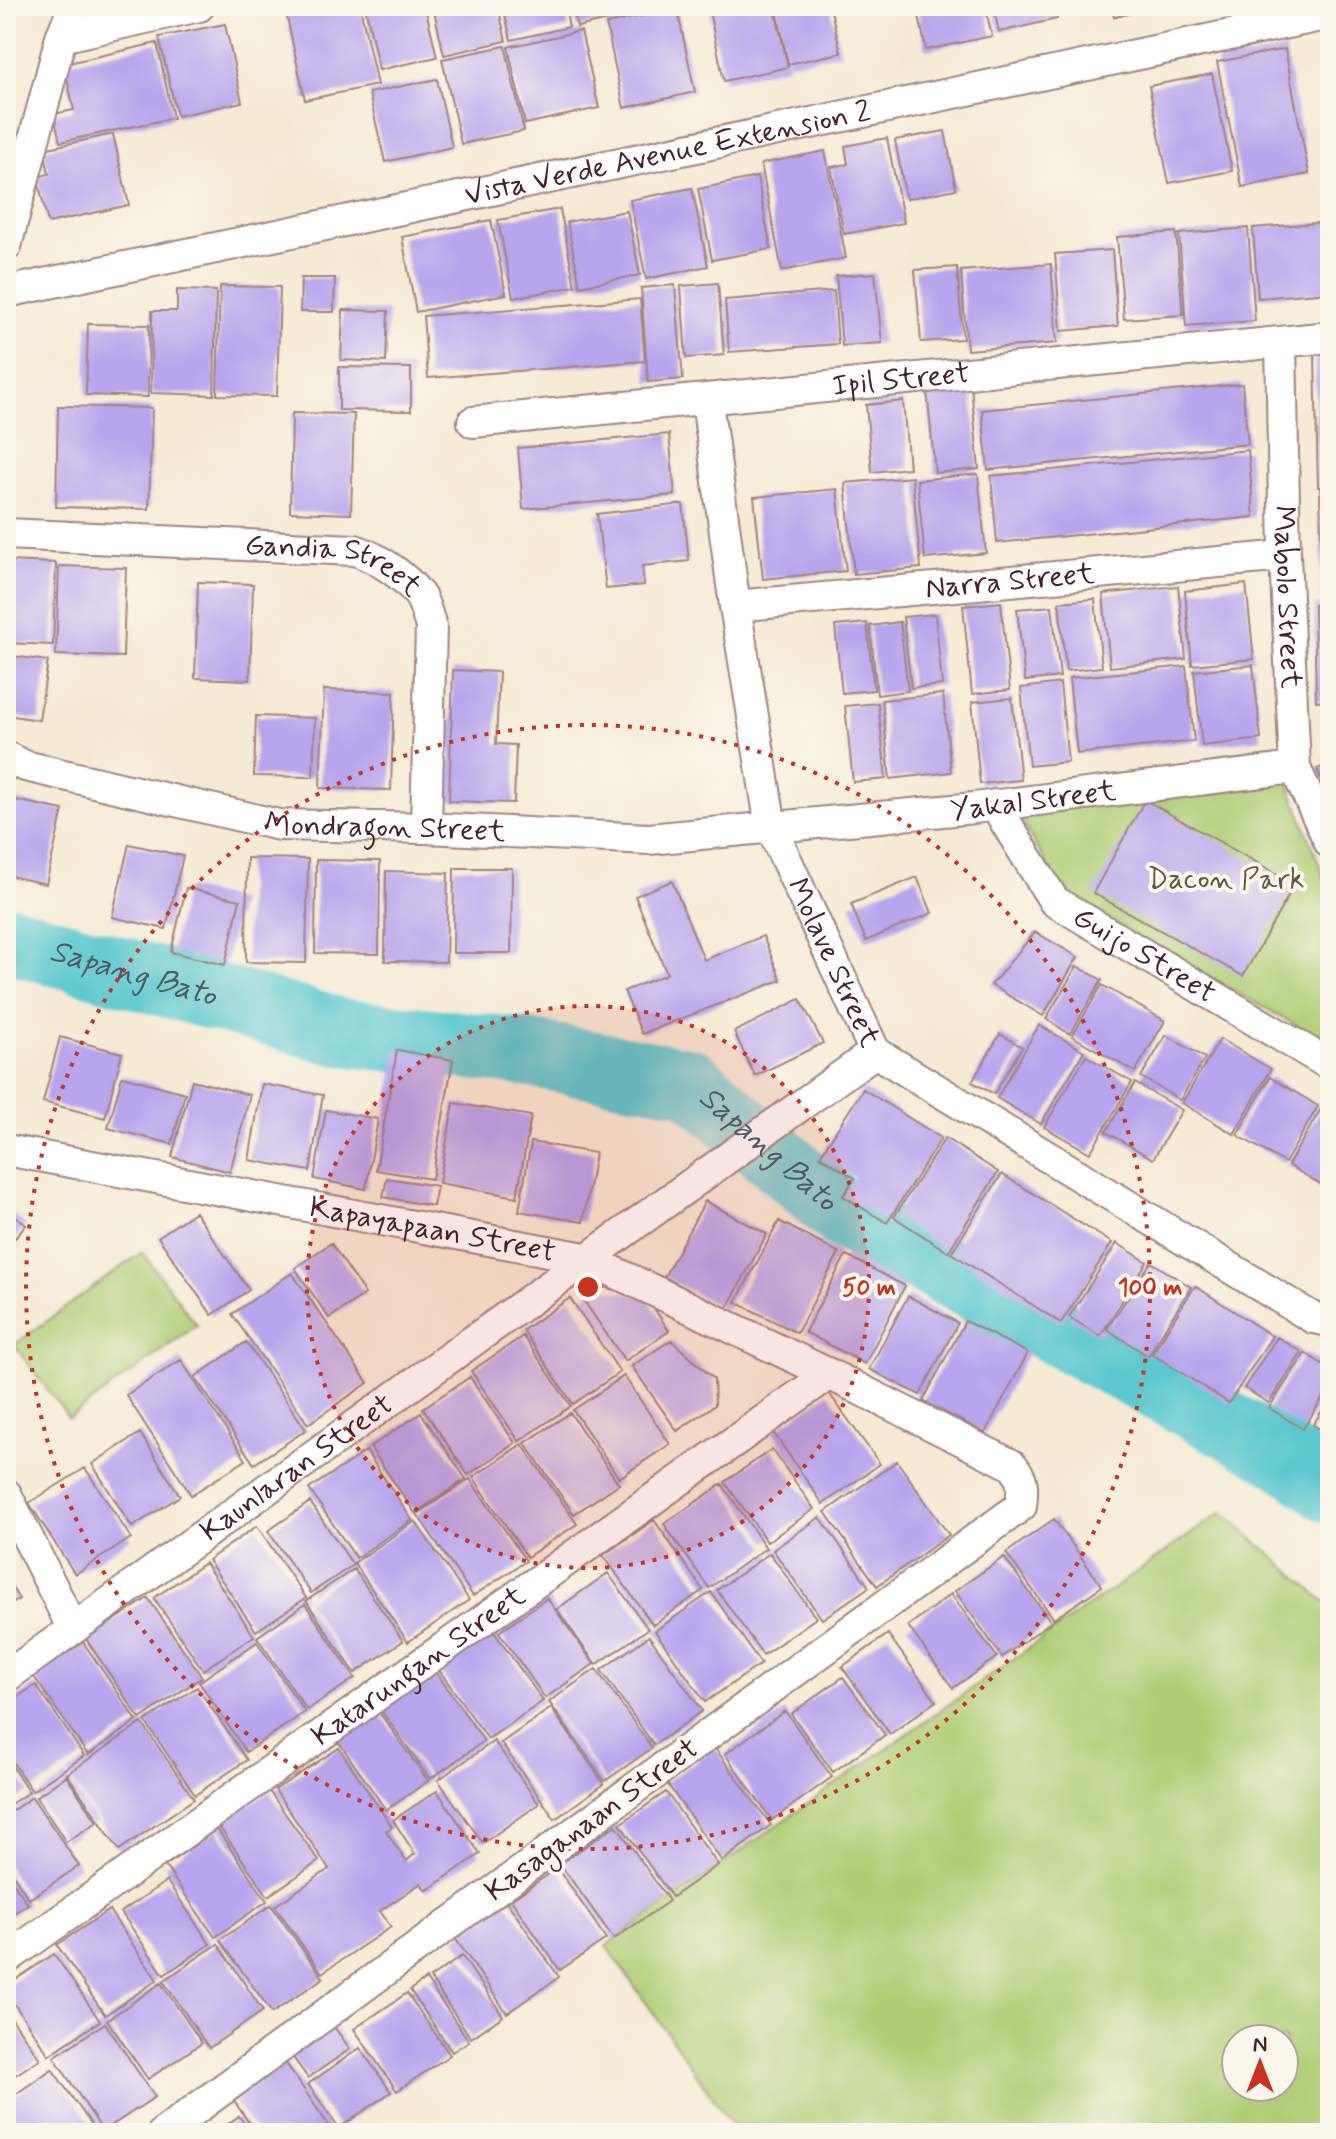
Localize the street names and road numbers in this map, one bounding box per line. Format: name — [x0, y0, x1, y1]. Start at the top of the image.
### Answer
street label: Vista Verde Avenue Extension 2 — [461, 91, 874, 215]
street label: Ipil Street — [830, 353, 971, 406]
street label: Mabolo Street — [1265, 505, 1311, 690]
street label: Gandia Street — [244, 525, 431, 606]
street label: Narra Street — [924, 554, 1096, 608]
street label: Yakal Street — [948, 771, 1118, 830]
street label: Mondragon Street — [261, 803, 507, 851]
street label: Molave Street — [778, 872, 890, 1053]
street label: Guijo Street — [1066, 897, 1223, 1012]
street label: Kapayapaan Street — [306, 1188, 559, 1272]
street label: Kaunlaran Street — [192, 1385, 401, 1551]
street label: Katarungan Street — [304, 1576, 533, 1755]
street label: Kasaganaan Street — [477, 1729, 708, 1912]

